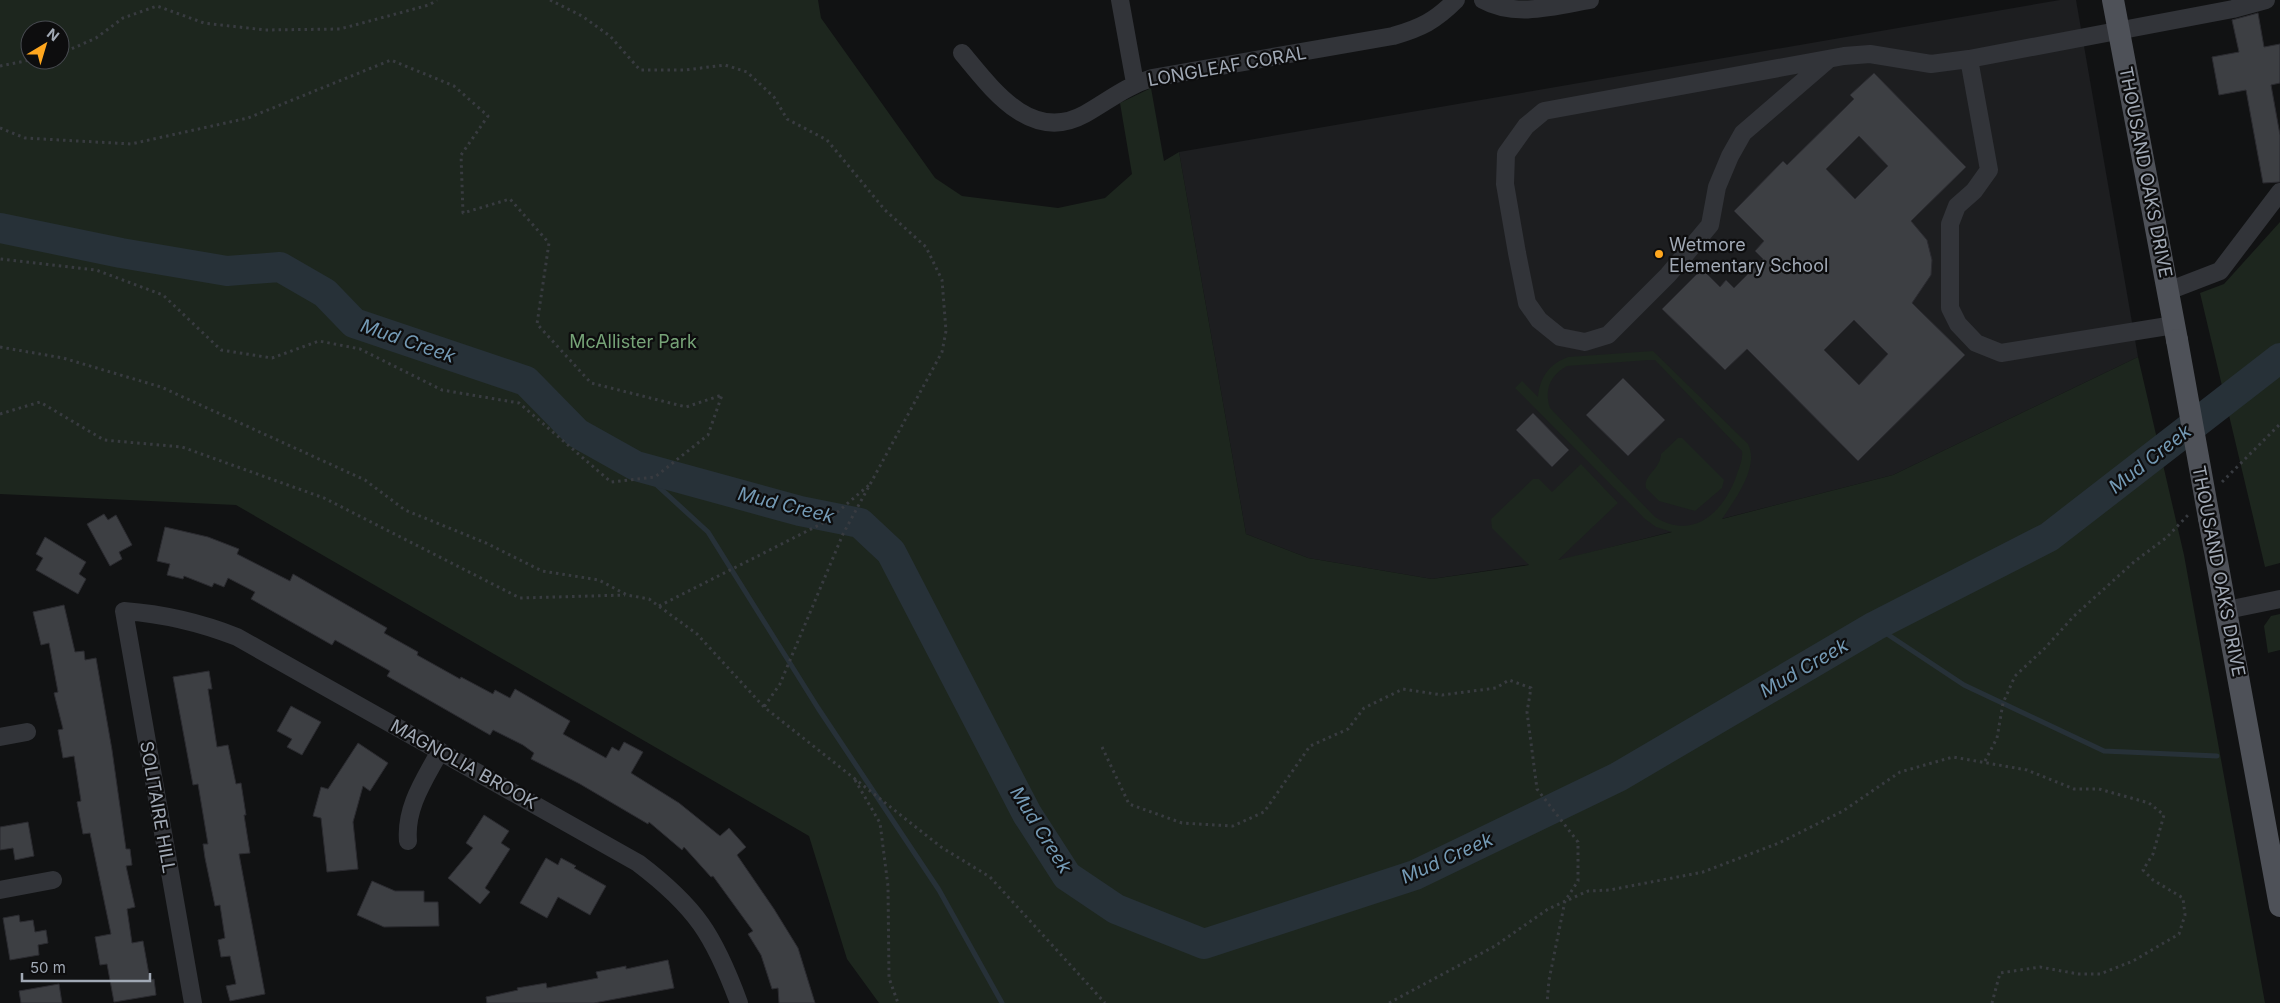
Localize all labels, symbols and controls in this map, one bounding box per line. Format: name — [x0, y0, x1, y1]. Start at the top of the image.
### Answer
north arrow — [20, 20, 70, 70]
text: N — [44, 24, 63, 44]
street label: LONGLEAF CORAL — [1146, 42, 1308, 90]
street label: THOUSAND OAKS DRIVE — [2115, 65, 2177, 279]
place label: Wetmore Elementary School — [1669, 234, 1828, 276]
marker: Wetmore Elementary School — [1653, 248, 1665, 260]
water label: Mud Creek — [358, 314, 459, 368]
park label: McAllister Park — [569, 331, 697, 352]
water label: Mud Creek — [2104, 419, 2196, 498]
street label: THOUSAND OAKS DRIVE — [2188, 464, 2250, 678]
water label: Mud Creek — [735, 482, 837, 528]
water label: Mud Creek — [1756, 633, 1853, 703]
street label: MAGNOLIA BROOK — [387, 715, 541, 813]
street label: SOLITAIRE HILL — [136, 739, 180, 875]
water label: Mud Creek — [1005, 782, 1077, 878]
water label: Mud Creek — [1397, 827, 1497, 889]
scale bar — [22, 950, 150, 982]
text: 50 m — [30, 958, 66, 977]

